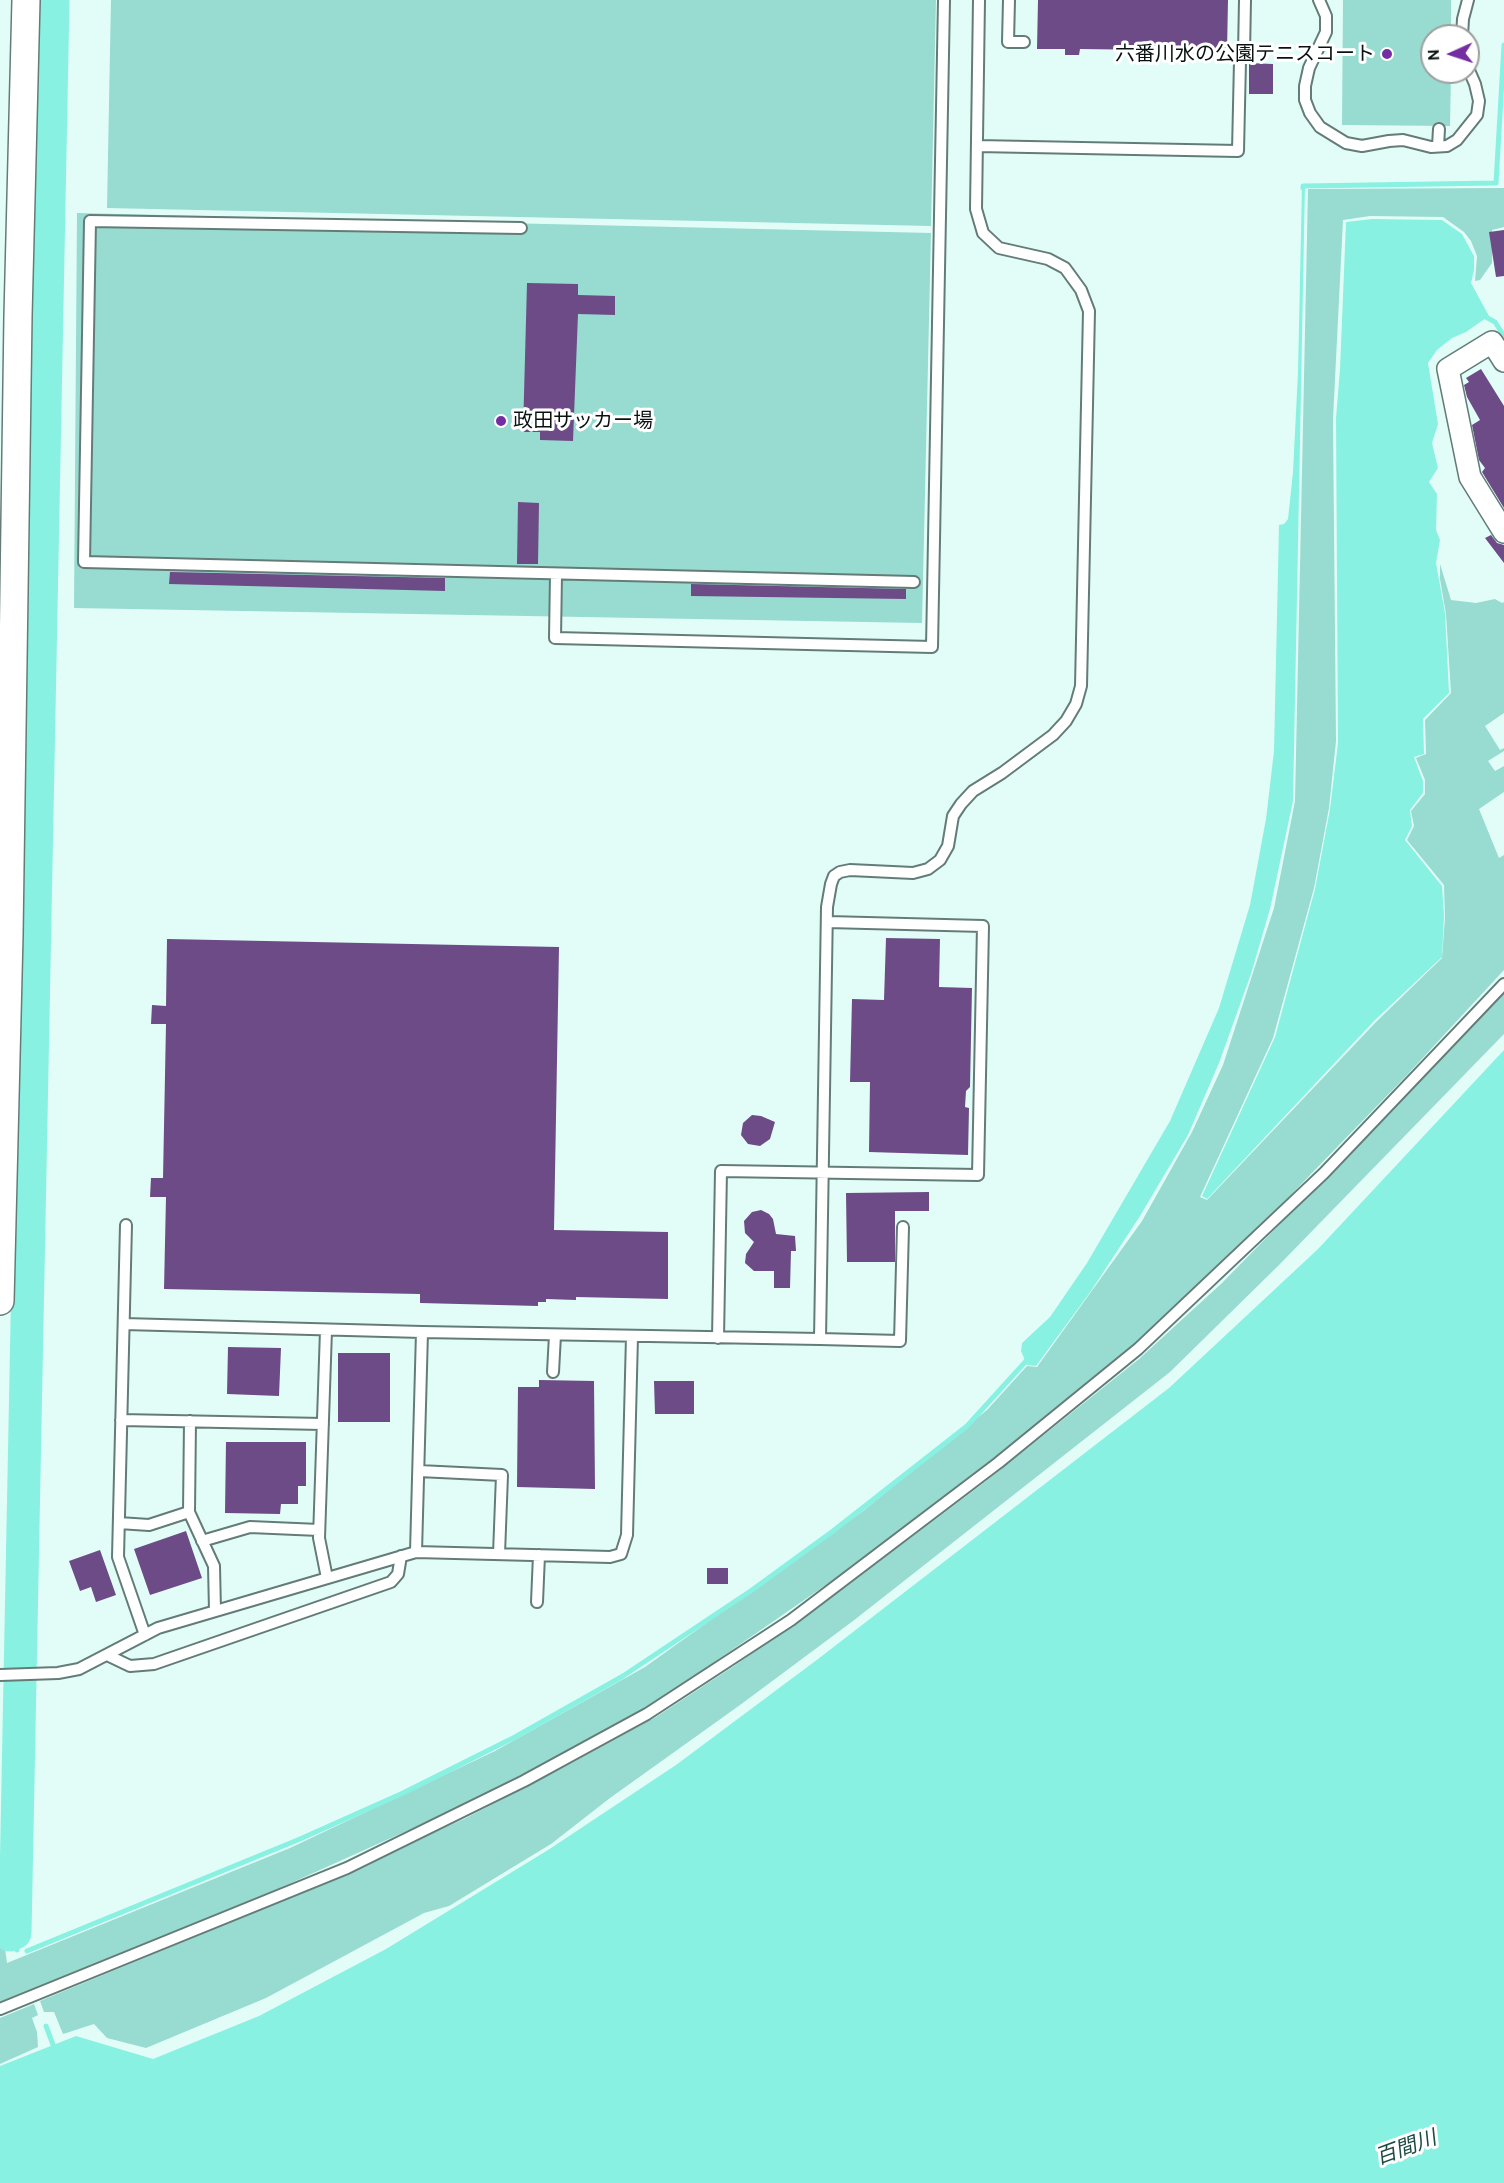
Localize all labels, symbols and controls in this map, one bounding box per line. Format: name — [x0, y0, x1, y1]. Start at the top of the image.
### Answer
north arrow — [1420, 24, 1480, 84]
place label: 六番川水の公園テニスコート — [1115, 42, 1375, 66]
marker: 六番川水の公園テニスコート — [1380, 47, 1394, 61]
text: N — [1424, 49, 1443, 61]
place label: 政田サッカー場 — [513, 409, 653, 433]
marker: 政田サッカー場 — [494, 414, 508, 428]
water label: 百間川 — [1372, 2125, 1440, 2171]

